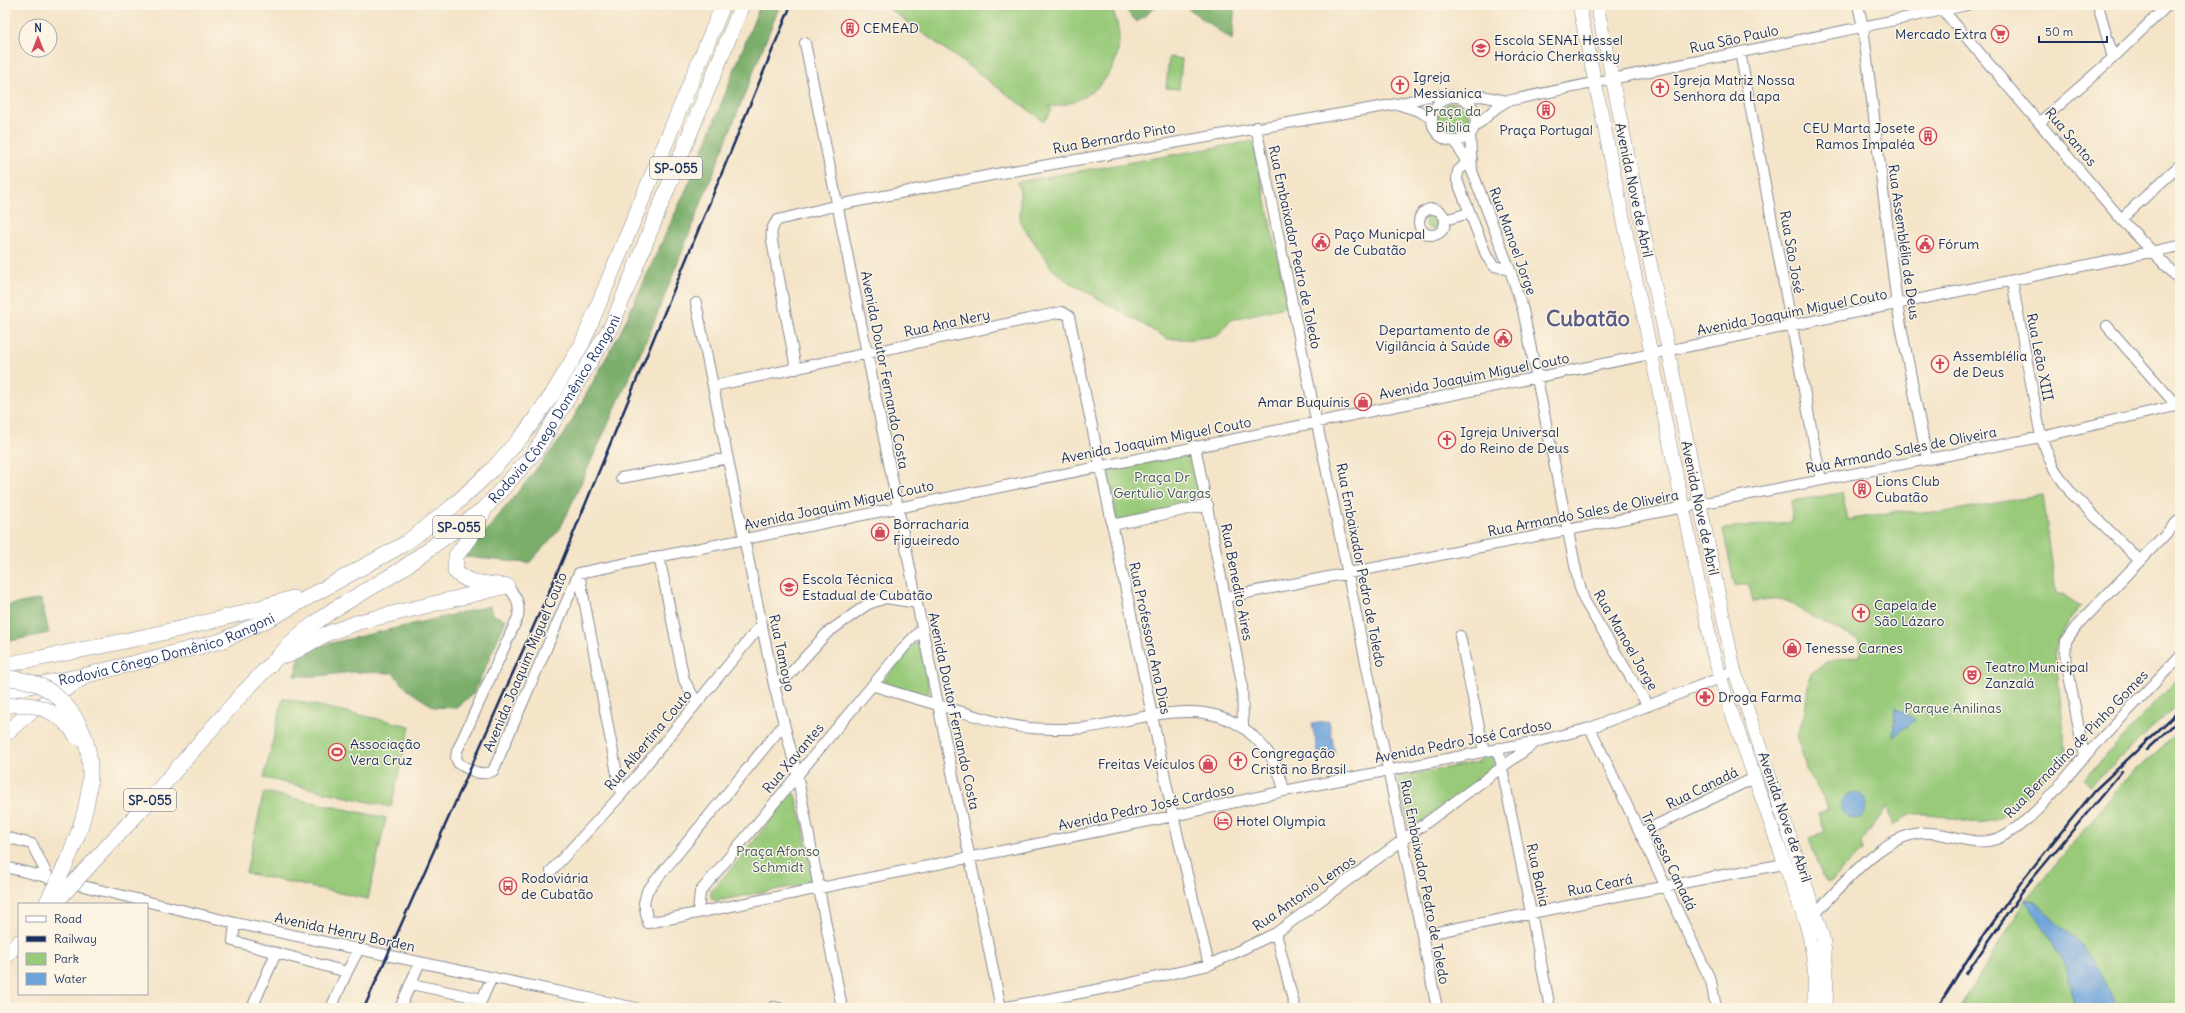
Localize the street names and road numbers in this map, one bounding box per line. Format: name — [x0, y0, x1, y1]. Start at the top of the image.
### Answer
street label: Rua São Paulo — [1688, 21, 1780, 57]
street label: Rua Santos — [2041, 104, 2101, 170]
street label: Rua Bernardo Pinto — [1051, 118, 1177, 158]
street label: Avenida Nove de Abril — [1611, 121, 1657, 259]
street label: Rua Embaixador Pedro de Toledo — [1265, 143, 1325, 351]
road number: SP-055 — [650, 157, 702, 179]
street label: Rua Assemblélia de Deus — [1884, 163, 1924, 321]
street label: Rua Manoel Jorge — [1485, 185, 1541, 297]
street label: Rua São José — [1776, 209, 1808, 295]
street label: Avenida Doutor Fernando Costa — [857, 269, 913, 471]
street label: Avenida Joaquim Miguel Couto — [1695, 285, 1889, 339]
street label: Rua Ana Nery — [902, 305, 992, 341]
street label: Rodovia Cônego Domênico Rangoni — [484, 312, 624, 507]
street label: Rua Leão XIII — [2023, 312, 2057, 402]
street label: Avenida Joaquim Miguel Couto — [1377, 349, 1571, 403]
street label: Avenida Joaquim Miguel Couto — [1059, 413, 1253, 467]
street label: Rua Armando Sales de Oliveira — [1804, 423, 1998, 477]
street label: Avenida Nove de Abril — [1677, 439, 1723, 577]
street label: Rua Embaixador Pedro de Toledo — [1332, 461, 1390, 669]
street label: Avenida Joaquim Miguel Couto — [742, 476, 936, 534]
street label: Rua Armando Sales de Oliveira — [1486, 486, 1680, 540]
road number: SP-055 — [433, 516, 485, 538]
street label: Rua Benedito Aires — [1217, 522, 1257, 642]
street label: Rua Professora Ana Dias — [1125, 560, 1175, 716]
street label: Avenida Joaquim Miguel Couto — [479, 569, 571, 755]
street label: Rua Manoel Jorge — [1590, 586, 1662, 694]
street label: Rodovia Cônego Domênico Rangoni — [57, 609, 278, 689]
street label: Avenida Doutor Fernando Costa — [924, 610, 984, 812]
street label: Rua Tamoyo — [765, 613, 799, 693]
street label: Rua Bernadino de Pinho Gomes — [2000, 666, 2152, 822]
street label: Rua Albertina Couto — [600, 686, 696, 794]
street label: Avenida Pedro José Cardoso — [1373, 715, 1553, 767]
street label: Rua Xavantes — [758, 719, 828, 797]
street label: Avenida Nove de Abril — [1754, 749, 1816, 885]
street label: Rua Canadá — [1663, 763, 1741, 813]
street label: Rua Embaixador Pedro de Toledo — [1396, 778, 1454, 986]
street label: Avenida Pedro José Cardoso — [1056, 779, 1236, 834]
road number: SP-055 — [124, 789, 176, 811]
street label: Travessa Canadá — [1637, 809, 1701, 913]
street label: Rua Bahia — [1522, 842, 1554, 908]
street label: Rua Antonio Lemos — [1249, 851, 1359, 935]
street label: Rua Ceará — [1566, 870, 1634, 900]
street label: Avenida Henry Borden — [273, 908, 417, 956]

